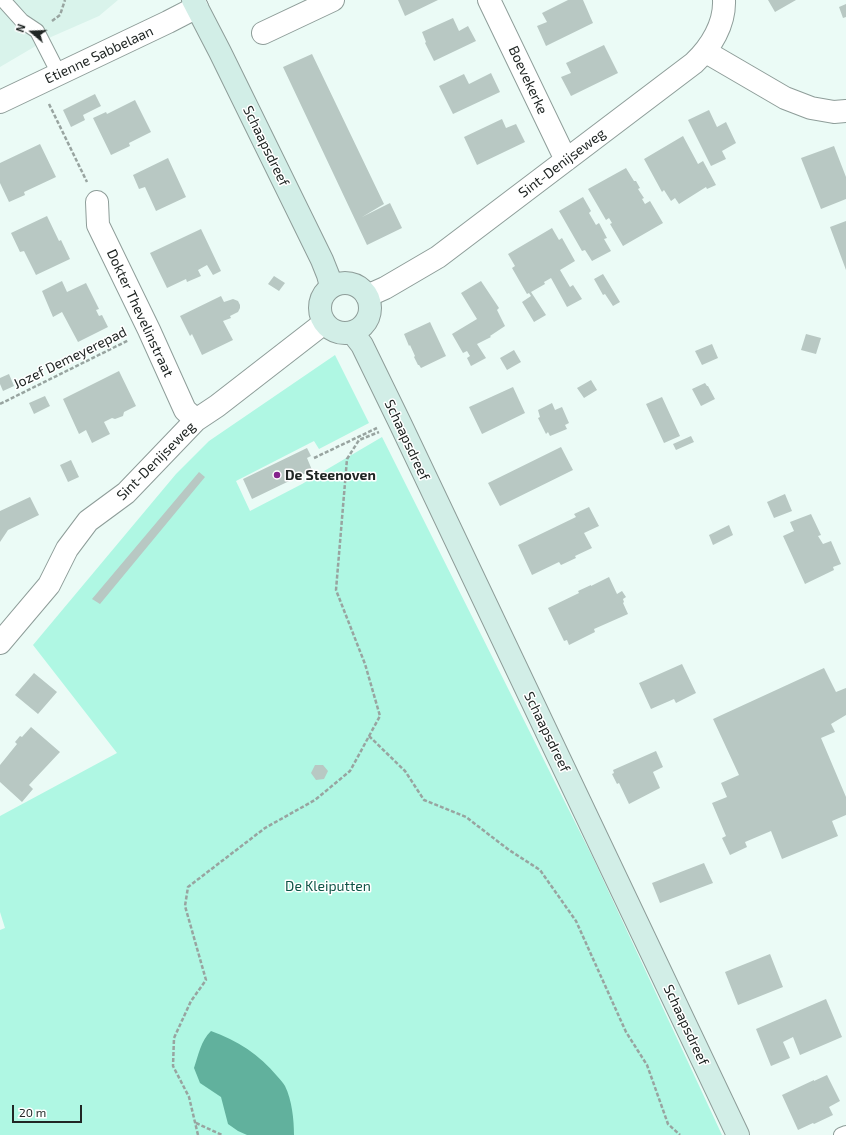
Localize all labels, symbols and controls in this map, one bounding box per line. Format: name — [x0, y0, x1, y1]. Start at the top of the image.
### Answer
north arrow — [12, 12, 52, 52]
text: N — [13, 22, 28, 34]
street label: Etienne Sabbelaan — [42, 23, 156, 87]
street label: Boevekerke — [505, 43, 551, 117]
street label: Schaapsdreef — [239, 103, 293, 189]
street label: Sint-Denijseweg — [515, 125, 609, 201]
street label: Dokter Thevelinstraat — [103, 246, 177, 380]
street label: Jozef Demeyerepad — [11, 323, 129, 393]
street label: Schaapsdreef — [381, 397, 433, 483]
street label: Sint-Denijseweg — [113, 418, 199, 504]
place label: De Steenoven — [285, 467, 376, 483]
marker: De Steenoven — [272, 470, 282, 480]
street label: Schaapsdreef — [520, 689, 574, 775]
park label: De Kleiputten — [285, 878, 371, 894]
street label: Schaapsdreef — [660, 982, 712, 1068]
scale bar — [14, 1097, 84, 1123]
text: 20 m — [19, 1105, 46, 1119]

